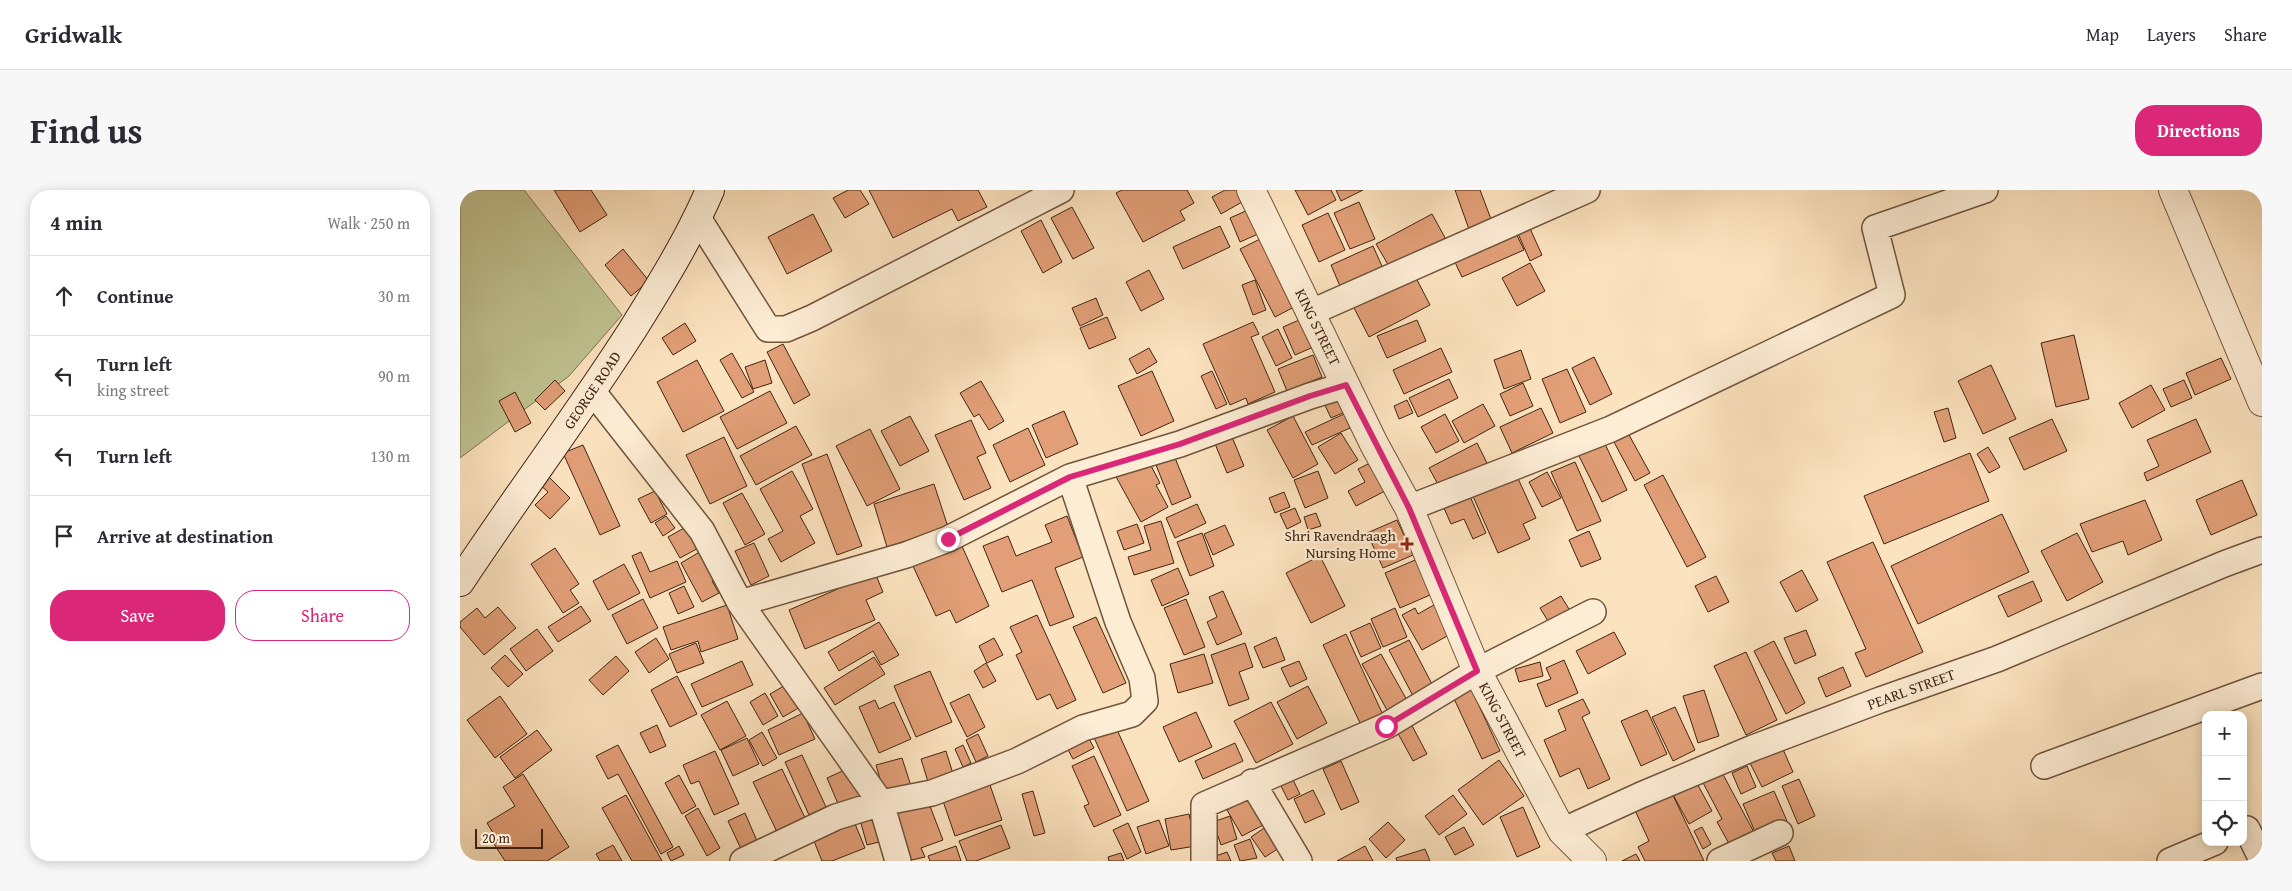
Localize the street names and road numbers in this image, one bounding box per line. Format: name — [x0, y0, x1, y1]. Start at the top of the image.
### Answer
street label: KING STREET — [1290, 285, 1346, 370]
street label: GEORGE ROAD — [558, 347, 626, 433]
street label: PEARL STREET — [1864, 663, 1958, 715]
street label: KING STREET — [1474, 678, 1532, 762]

